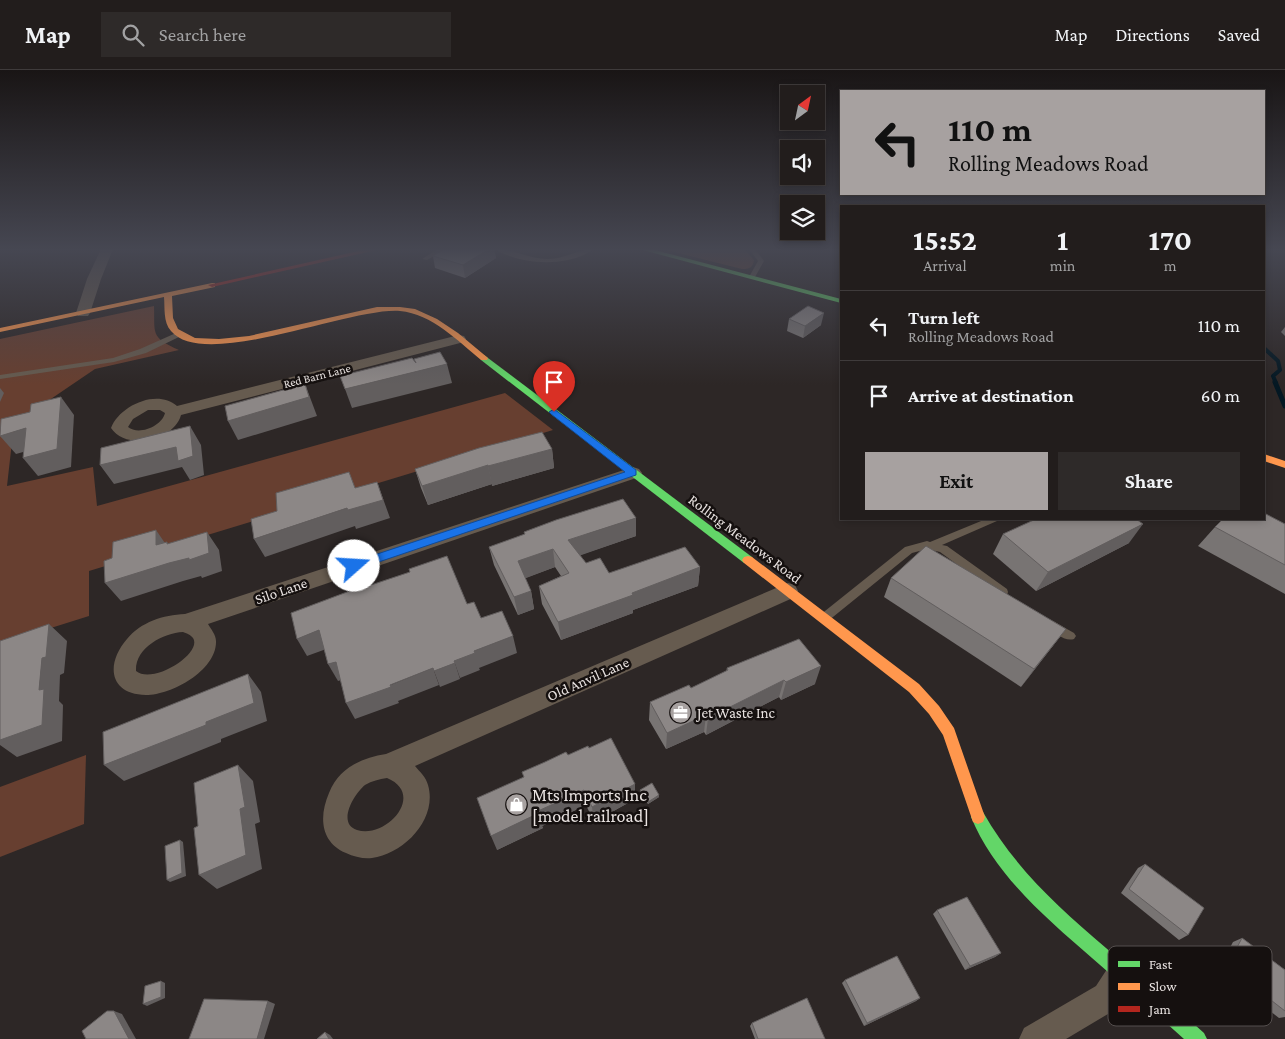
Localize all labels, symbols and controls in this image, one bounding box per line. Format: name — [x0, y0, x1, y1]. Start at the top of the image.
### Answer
search box — [101, 12, 451, 57]
text: Map — [25, 21, 71, 48]
icon: search — [119, 21, 147, 49]
text: Search here — [159, 24, 246, 45]
text: Map — [1055, 25, 1087, 45]
text: Directions — [1115, 25, 1190, 45]
text: Saved — [1218, 25, 1260, 45]
north arrow — [780, 85, 825, 130]
map controls — [780, 85, 825, 240]
icon: left — [865, 110, 930, 175]
text: 110 m — [948, 110, 1032, 149]
button: sound — [780, 140, 825, 185]
text: Rolling Meadows Road — [948, 151, 1149, 176]
button: layers — [780, 195, 825, 240]
text: 15:52 — [913, 223, 977, 256]
text: 1 — [1057, 223, 1068, 256]
text: 170 — [1148, 223, 1192, 256]
text: Arrival — [923, 257, 967, 274]
text: min — [1050, 257, 1075, 274]
text: m — [1164, 257, 1177, 274]
text: Turn left — [908, 307, 980, 328]
icon: left — [865, 312, 893, 340]
text: 110 m — [1198, 315, 1240, 336]
text: Rolling Meadows Road — [908, 328, 1054, 345]
street label: Red Barn Lane — [282, 361, 352, 391]
pin — [533, 361, 575, 412]
icon: arrive — [540, 368, 568, 396]
icon: arrive — [865, 382, 893, 410]
text: Arrive at destination — [908, 385, 1074, 406]
text: 60 m — [1201, 385, 1240, 406]
button: Exit — [865, 452, 1048, 510]
button: Share — [1058, 452, 1240, 510]
street label: Rolling Meadows Road — [685, 491, 805, 587]
position arrow — [327, 539, 379, 591]
street label: Silo Lane — [253, 574, 310, 607]
street label: Old Anvil Lane — [545, 654, 632, 704]
office icon: Jet Waste Inc — [669, 701, 693, 725]
place label: Jet Waste Inc — [695, 705, 776, 722]
place label: Mts Imports Inc [model railroad] — [532, 785, 649, 826]
shop icon: Mts Imports Inc [model railroad] — [504, 793, 528, 817]
legend — [1108, 946, 1272, 1026]
text: Fast — [1149, 956, 1173, 972]
text: Slow — [1149, 978, 1177, 994]
text: Jam — [1147, 1001, 1171, 1017]

